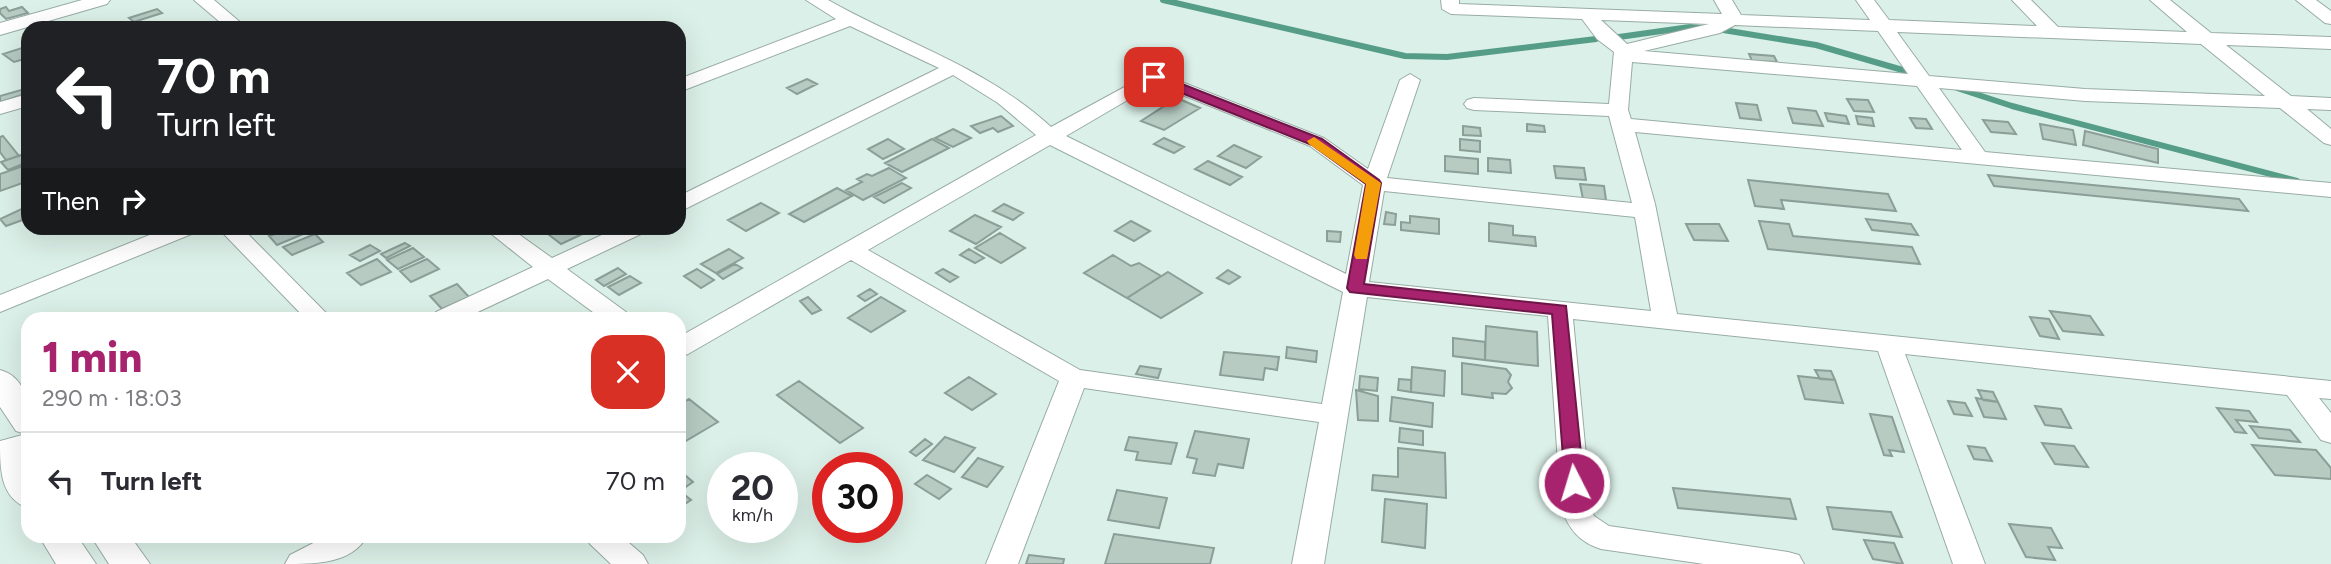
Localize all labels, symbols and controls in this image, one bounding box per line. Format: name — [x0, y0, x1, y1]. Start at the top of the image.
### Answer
text: 70 m — [157, 46, 270, 105]
pin — [1124, 47, 1184, 107]
icon: left — [42, 49, 133, 140]
icon: arrive — [1135, 58, 1173, 96]
text: Turn left — [157, 106, 276, 144]
icon: right — [114, 182, 152, 220]
text: Then — [42, 185, 100, 217]
text: 1 min — [42, 332, 142, 383]
button: close — [591, 335, 665, 409]
text: 290 m · 18:03 — [42, 384, 182, 412]
position arrow — [1537, 446, 1611, 520]
speed limit sign: 30 — [812, 452, 903, 543]
icon: left — [42, 462, 80, 500]
text: Turn left — [101, 465, 202, 497]
text: 70 m — [606, 465, 665, 497]
text: 20 — [731, 467, 774, 509]
text: km/h — [732, 504, 773, 526]

